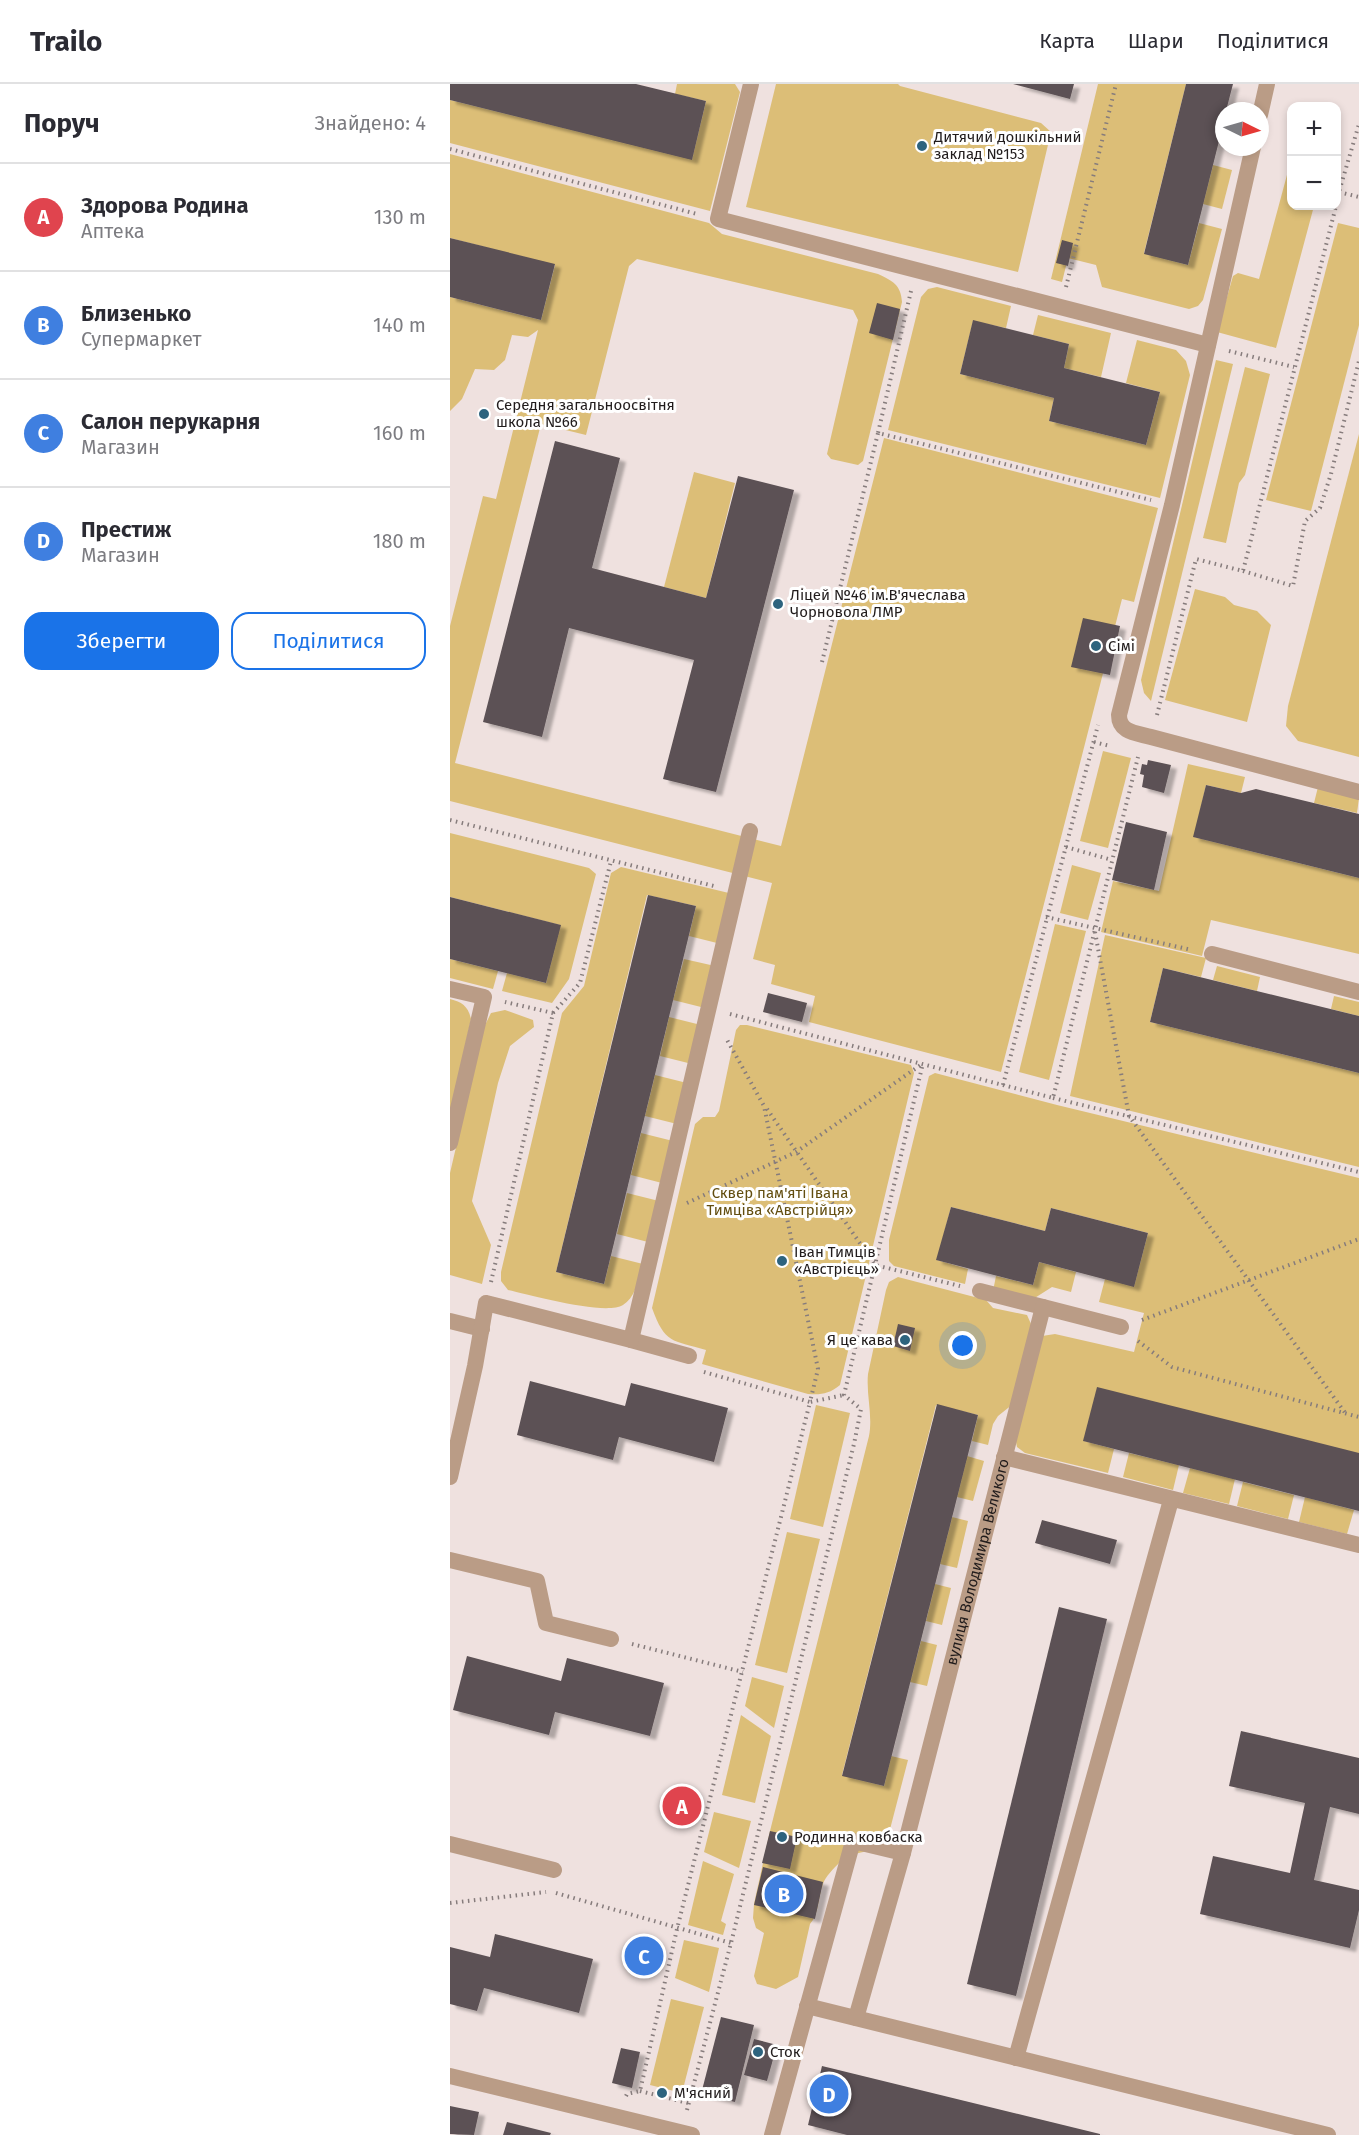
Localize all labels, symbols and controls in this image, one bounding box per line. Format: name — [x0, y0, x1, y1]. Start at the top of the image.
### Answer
text: Trailo — [30, 25, 102, 58]
text: Карта — [1039, 28, 1095, 54]
text: Шари — [1128, 28, 1184, 54]
text: Поділитися — [1217, 28, 1329, 54]
north arrow — [1215, 102, 1269, 156]
map controls — [1287, 102, 1341, 210]
button: + — [1287, 102, 1341, 156]
text: Поруч — [24, 108, 100, 139]
text: Знайдено: 4 — [315, 111, 426, 135]
place label: Дитячий дошкільний заклад №153 — [933, 128, 1081, 163]
marker: Дитячий дошкільний заклад №153 — [915, 139, 929, 153]
button: − — [1287, 156, 1341, 210]
text: Здорова Родина — [81, 192, 249, 219]
text: A — [38, 205, 49, 229]
text: 130 m — [374, 205, 426, 229]
text: Аптека — [81, 219, 145, 243]
text: Близенько — [81, 300, 191, 327]
text: B — [37, 313, 50, 337]
text: 140 m — [373, 313, 426, 337]
text: Супермаркет — [81, 327, 201, 351]
place label: Середня загальноосвітня школа №66 — [496, 396, 675, 431]
marker: Середня загальноосвітня школа №66 — [477, 407, 491, 421]
text: Салон перукарня — [81, 408, 260, 435]
text: C — [38, 421, 49, 445]
text: 160 m — [373, 421, 426, 445]
text: Магазин — [81, 435, 160, 459]
text: Престиж — [81, 516, 172, 543]
text: D — [37, 529, 50, 553]
text: 180 m — [373, 529, 426, 553]
text: Магазин — [81, 543, 160, 567]
place label: Ліцей №46 ім.В'ячеслава Чорновола ЛМР — [790, 586, 966, 621]
marker: Ліцей №46 ім.В'ячеслава Чорновола ЛМР — [771, 597, 785, 611]
button: Зберегти — [24, 612, 219, 670]
button: Поділитися — [231, 612, 426, 670]
place label: Сімі — [1108, 637, 1135, 655]
marker: Сімі — [1089, 639, 1103, 653]
park label: Сквер пам'яті Івана Тимціва «Австрійця» — [706, 1184, 854, 1219]
place label: Іван Тимців «Австрієць» — [794, 1243, 879, 1278]
marker: Іван Тимців «Австрієць» — [775, 1254, 789, 1268]
place label: Я це кава — [827, 1331, 893, 1349]
your location — [948, 1331, 977, 1360]
marker: Я це кава — [898, 1333, 912, 1347]
street label: вулиця Володимира Великого — [942, 1457, 1013, 1667]
pin: A — [662, 1784, 702, 1828]
place label: Родинна ковбаска — [794, 1828, 923, 1846]
marker: Родинна ковбаска — [775, 1830, 789, 1844]
pin: B — [764, 1872, 804, 1916]
pin: C — [624, 1934, 664, 1978]
place label: Сток — [770, 2043, 801, 2061]
marker: Сток — [751, 2045, 765, 2059]
pin: D — [810, 2072, 848, 2116]
place label: М'ясний — [674, 2084, 731, 2102]
marker: М'ясний — [655, 2086, 669, 2100]

